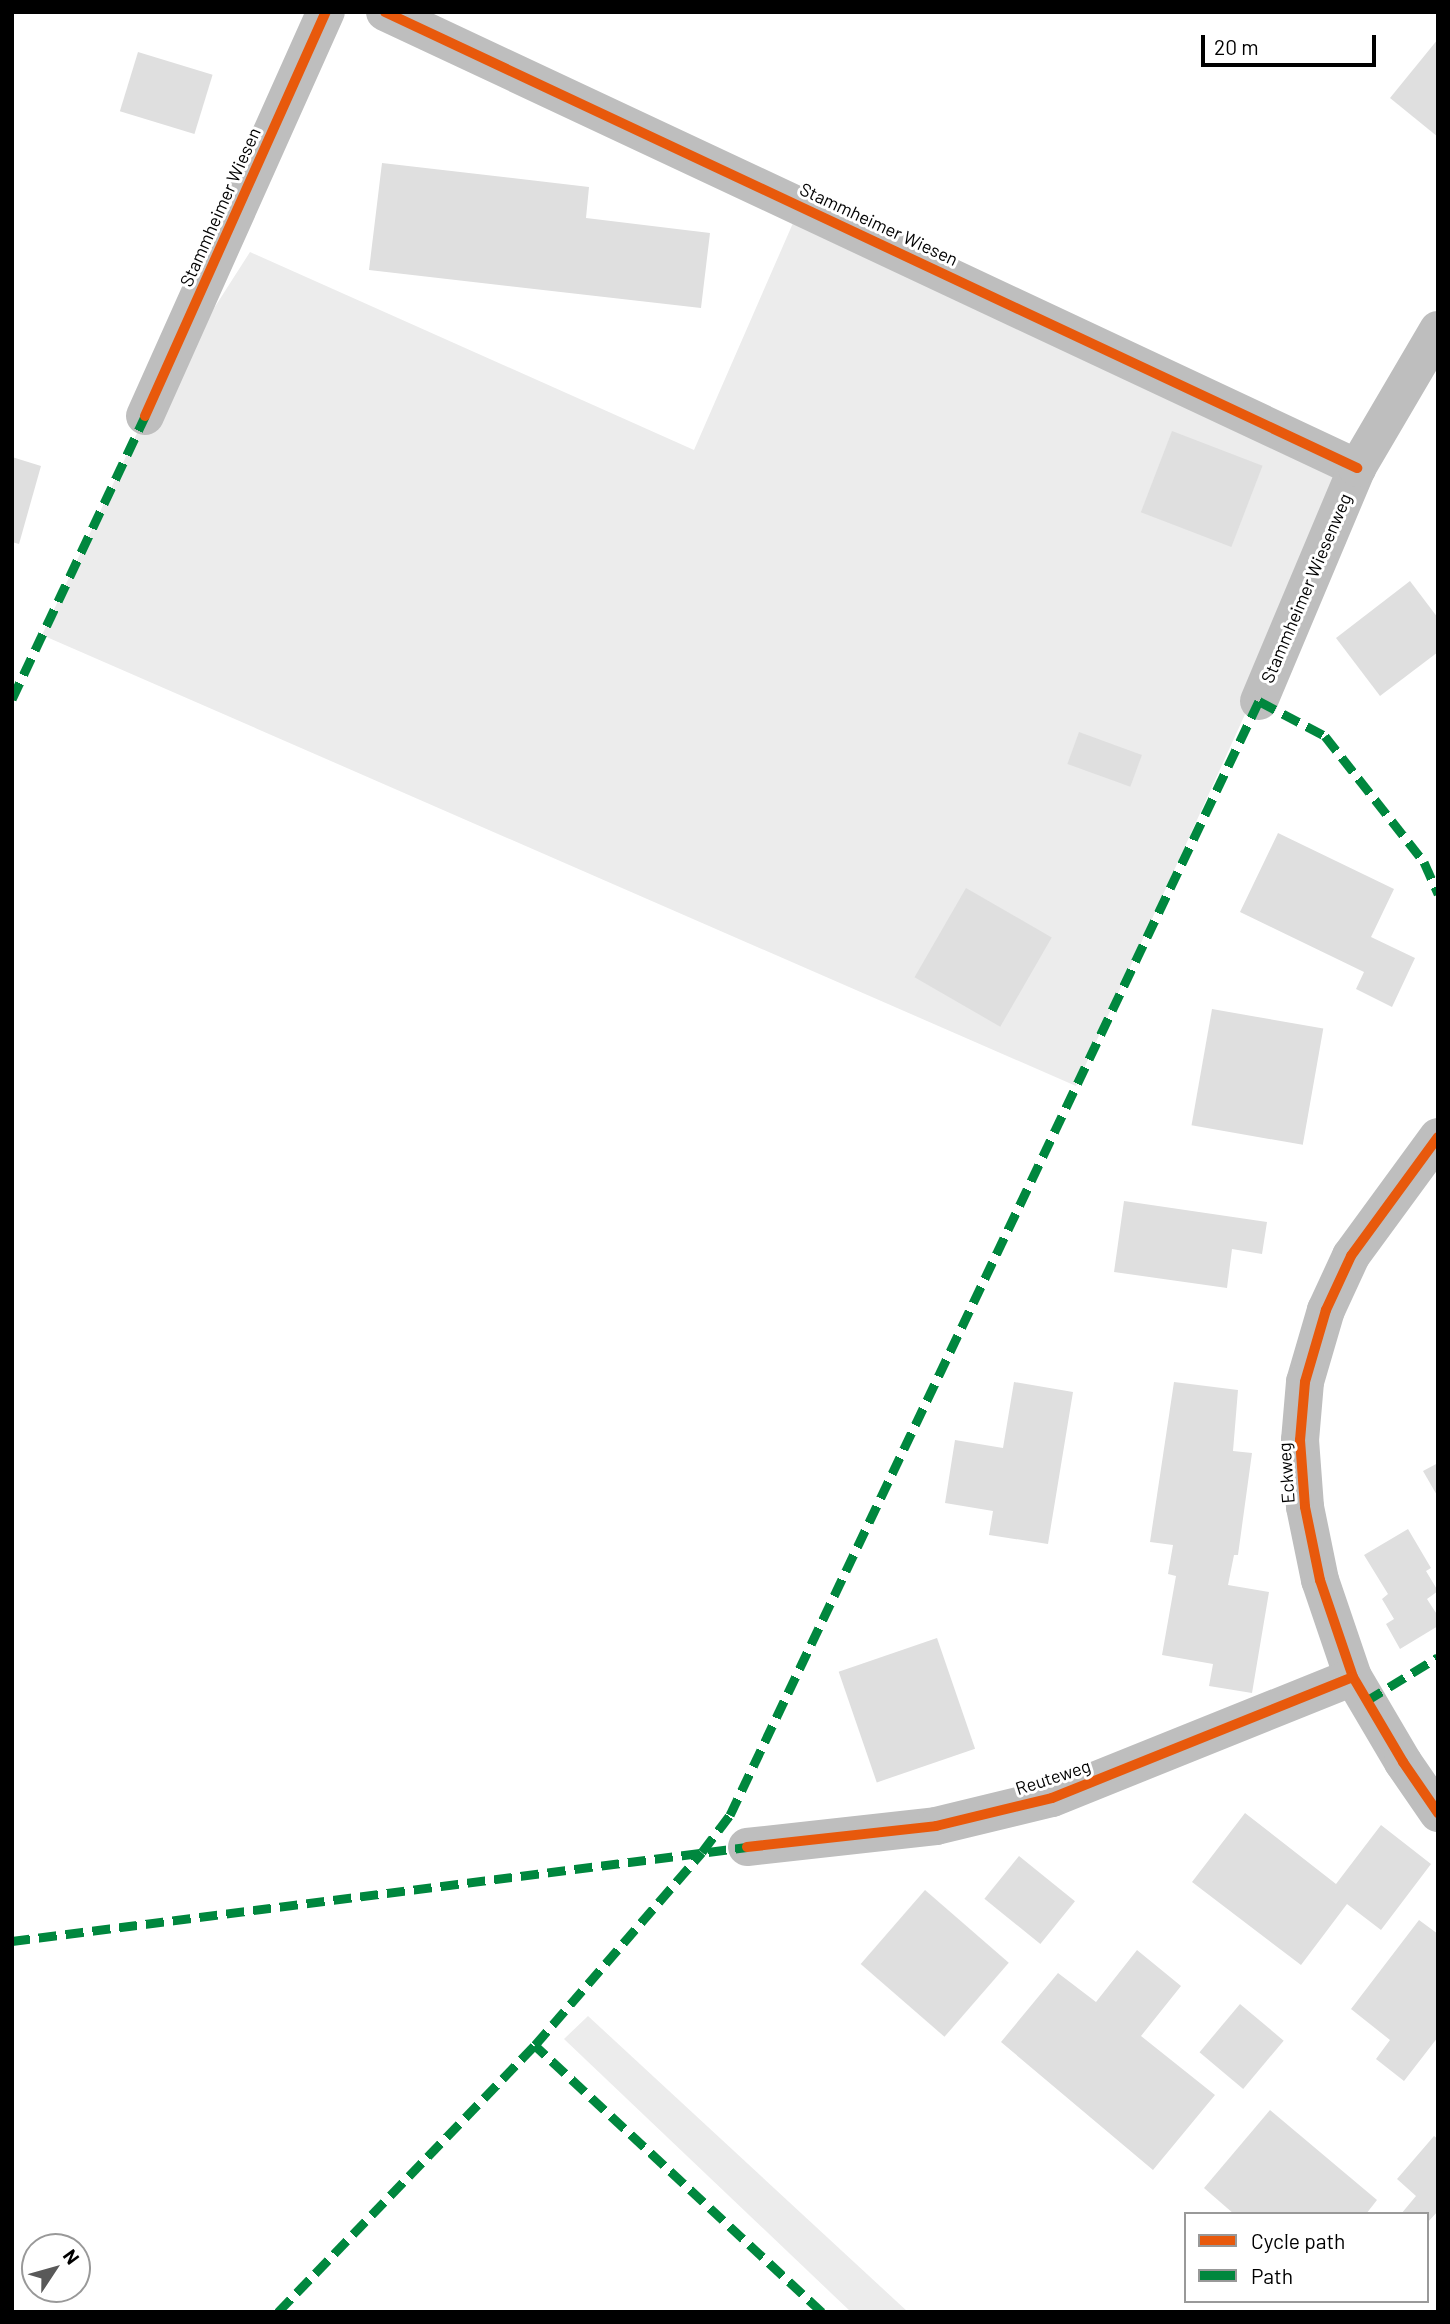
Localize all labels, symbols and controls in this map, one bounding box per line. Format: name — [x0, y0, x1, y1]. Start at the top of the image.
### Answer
scale bar — [1205, 21, 1380, 65]
text: 20 m — [1214, 34, 1259, 59]
street label: Stammheimer Wiesen — [175, 124, 265, 290]
street label: Stammheimer Wiesen — [796, 178, 962, 270]
street label: Stammheimer Wiesenweg — [1256, 490, 1356, 686]
street label: Eckweg — [1273, 1442, 1299, 1504]
street label: Reuteweg — [1013, 1755, 1093, 1799]
legend — [1184, 2212, 1429, 2303]
text: Cycle path — [1251, 2228, 1345, 2253]
north arrow — [21, 2233, 91, 2303]
text: N — [59, 2245, 85, 2268]
text: Path — [1251, 2263, 1293, 2288]

